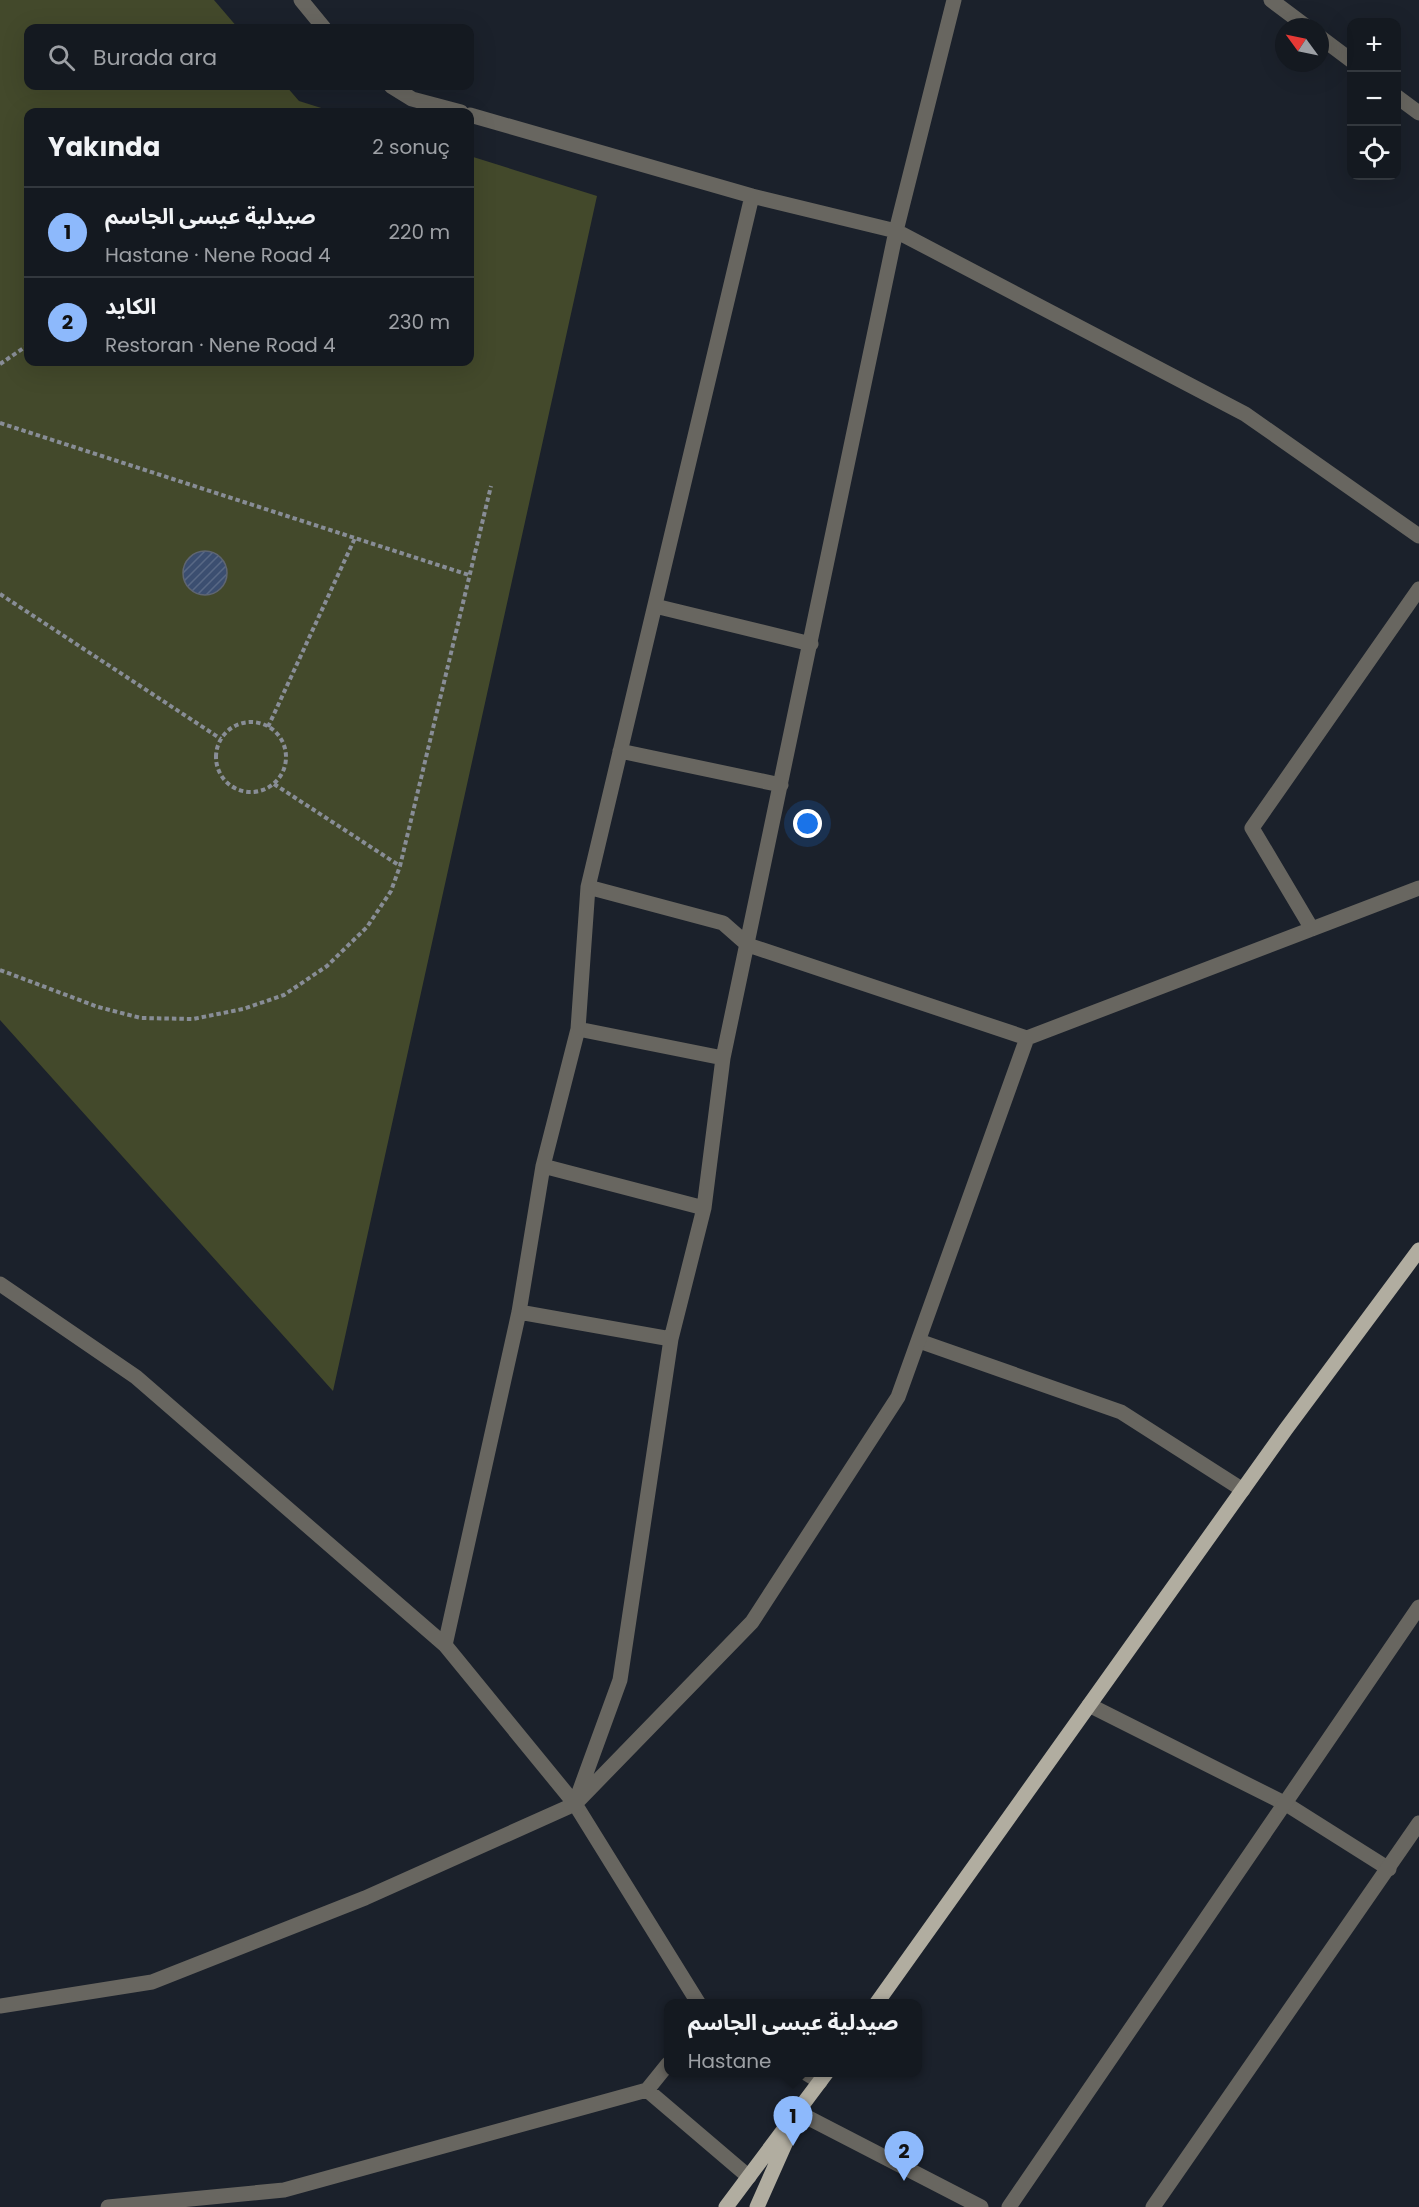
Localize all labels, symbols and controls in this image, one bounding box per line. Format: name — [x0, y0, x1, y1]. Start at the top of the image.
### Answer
north arrow — [1275, 18, 1329, 72]
map controls — [1347, 18, 1401, 180]
button: + — [1347, 18, 1401, 72]
search box — [24, 24, 474, 90]
icon: search — [45, 41, 78, 74]
text: Burada ara — [93, 42, 217, 73]
button: − — [1347, 72, 1401, 126]
button: locate — [1347, 126, 1401, 180]
text: Yakında — [48, 129, 160, 165]
text: 2 sonuç — [372, 133, 450, 161]
text: صيدلية عيسى الجاسم — [105, 201, 316, 232]
text: 1 — [64, 218, 71, 246]
text: 220 m — [389, 218, 450, 246]
text: Hastane · Nene Road 4 — [105, 241, 331, 269]
text: الكايد — [105, 291, 156, 322]
text: 2 — [62, 308, 73, 336]
text: 230 m — [388, 308, 450, 336]
text: Restoran · Nene Road 4 — [105, 331, 336, 359]
your location — [793, 809, 822, 838]
popup — [664, 1999, 922, 2077]
text: صيدلية عيسى الجاسم — [688, 2007, 898, 2038]
text: Hastane — [688, 2047, 771, 2075]
pin: 1 — [774, 2096, 812, 2146]
pin: 2 — [884, 2132, 924, 2181]

